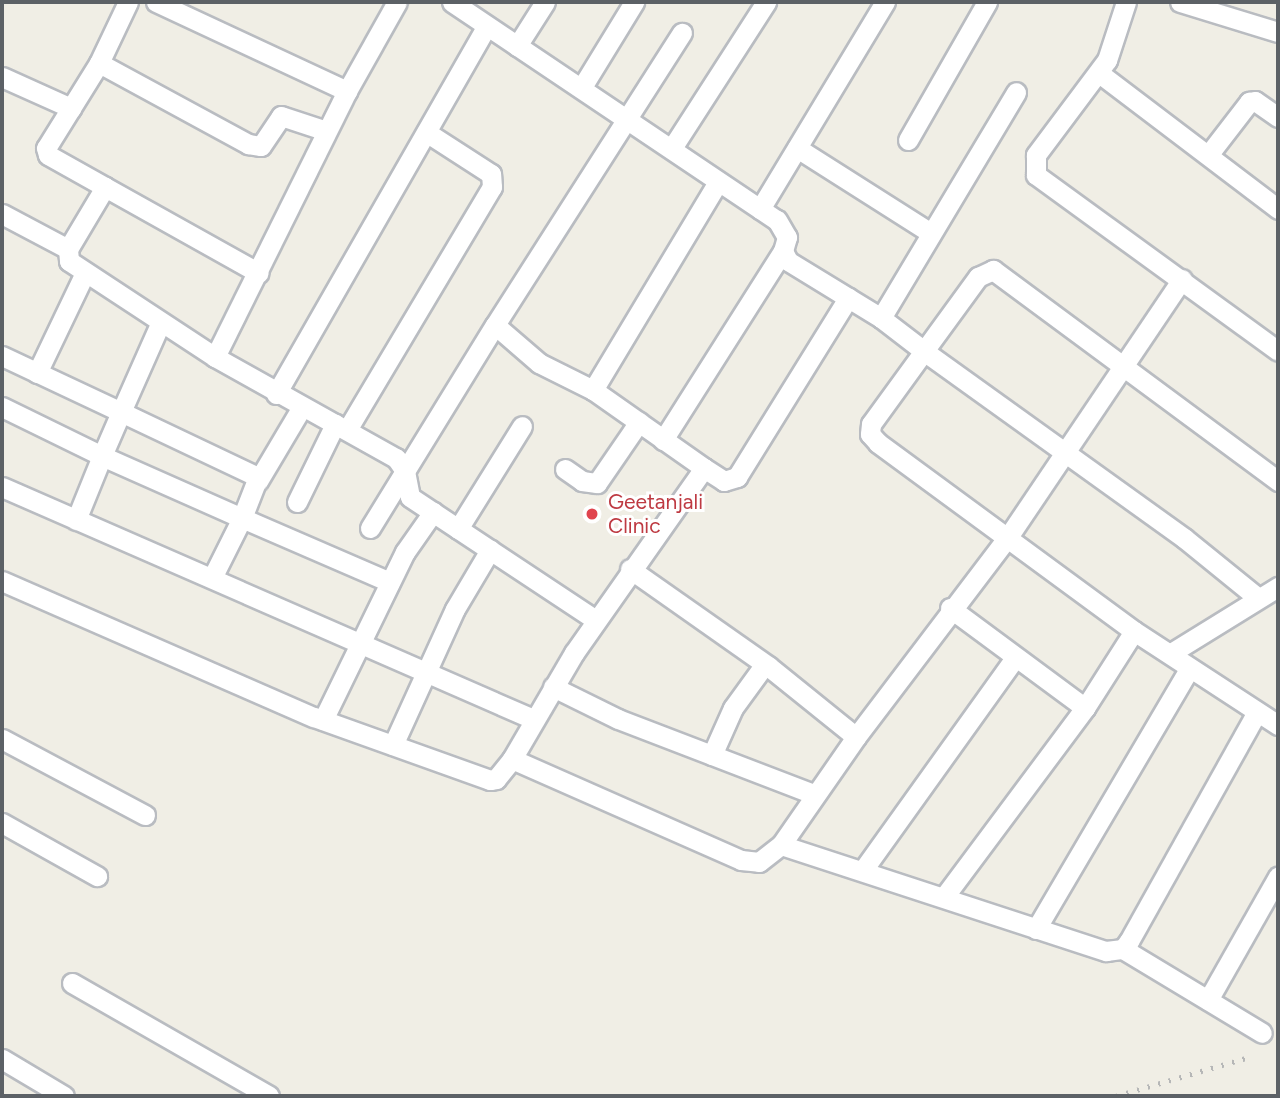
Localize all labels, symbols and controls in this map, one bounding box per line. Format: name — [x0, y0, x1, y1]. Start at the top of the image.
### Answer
place label: Geetanjali Clinic — [608, 489, 703, 539]
marker: Geetanjali Clinic — [582, 504, 602, 524]

